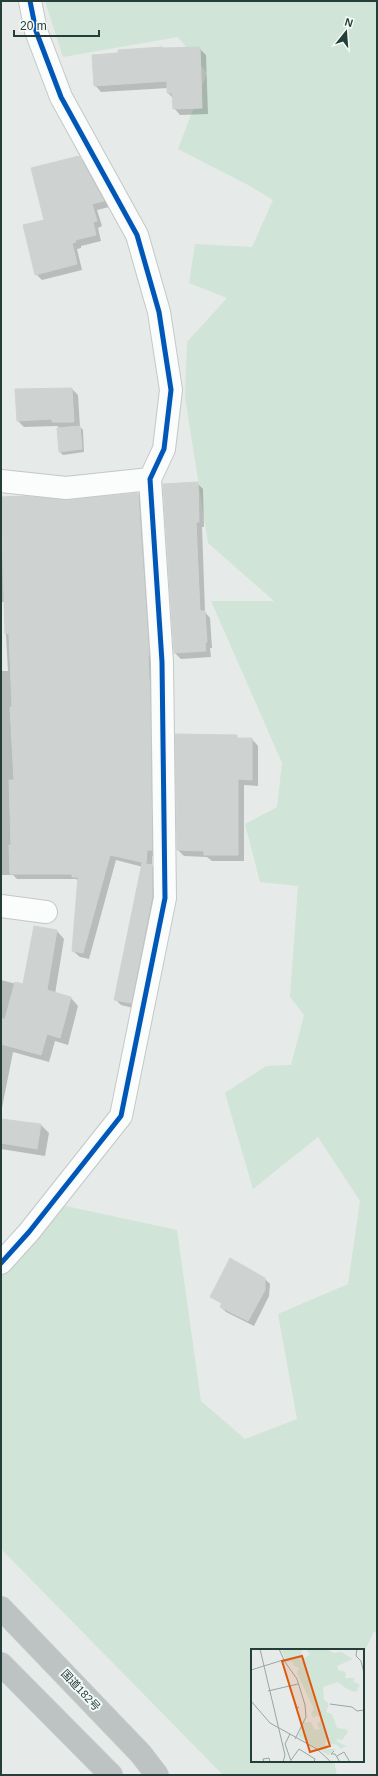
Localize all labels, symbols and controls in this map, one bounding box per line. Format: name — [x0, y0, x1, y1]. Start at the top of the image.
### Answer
scale bar — [14, 12, 99, 38]
north arrow — [326, 12, 366, 52]
text: N — [343, 16, 355, 29]
text: 20 m — [20, 19, 47, 33]
inset map — [251, 1649, 364, 1762]
street label: 国道182号 — [59, 1667, 103, 1713]

